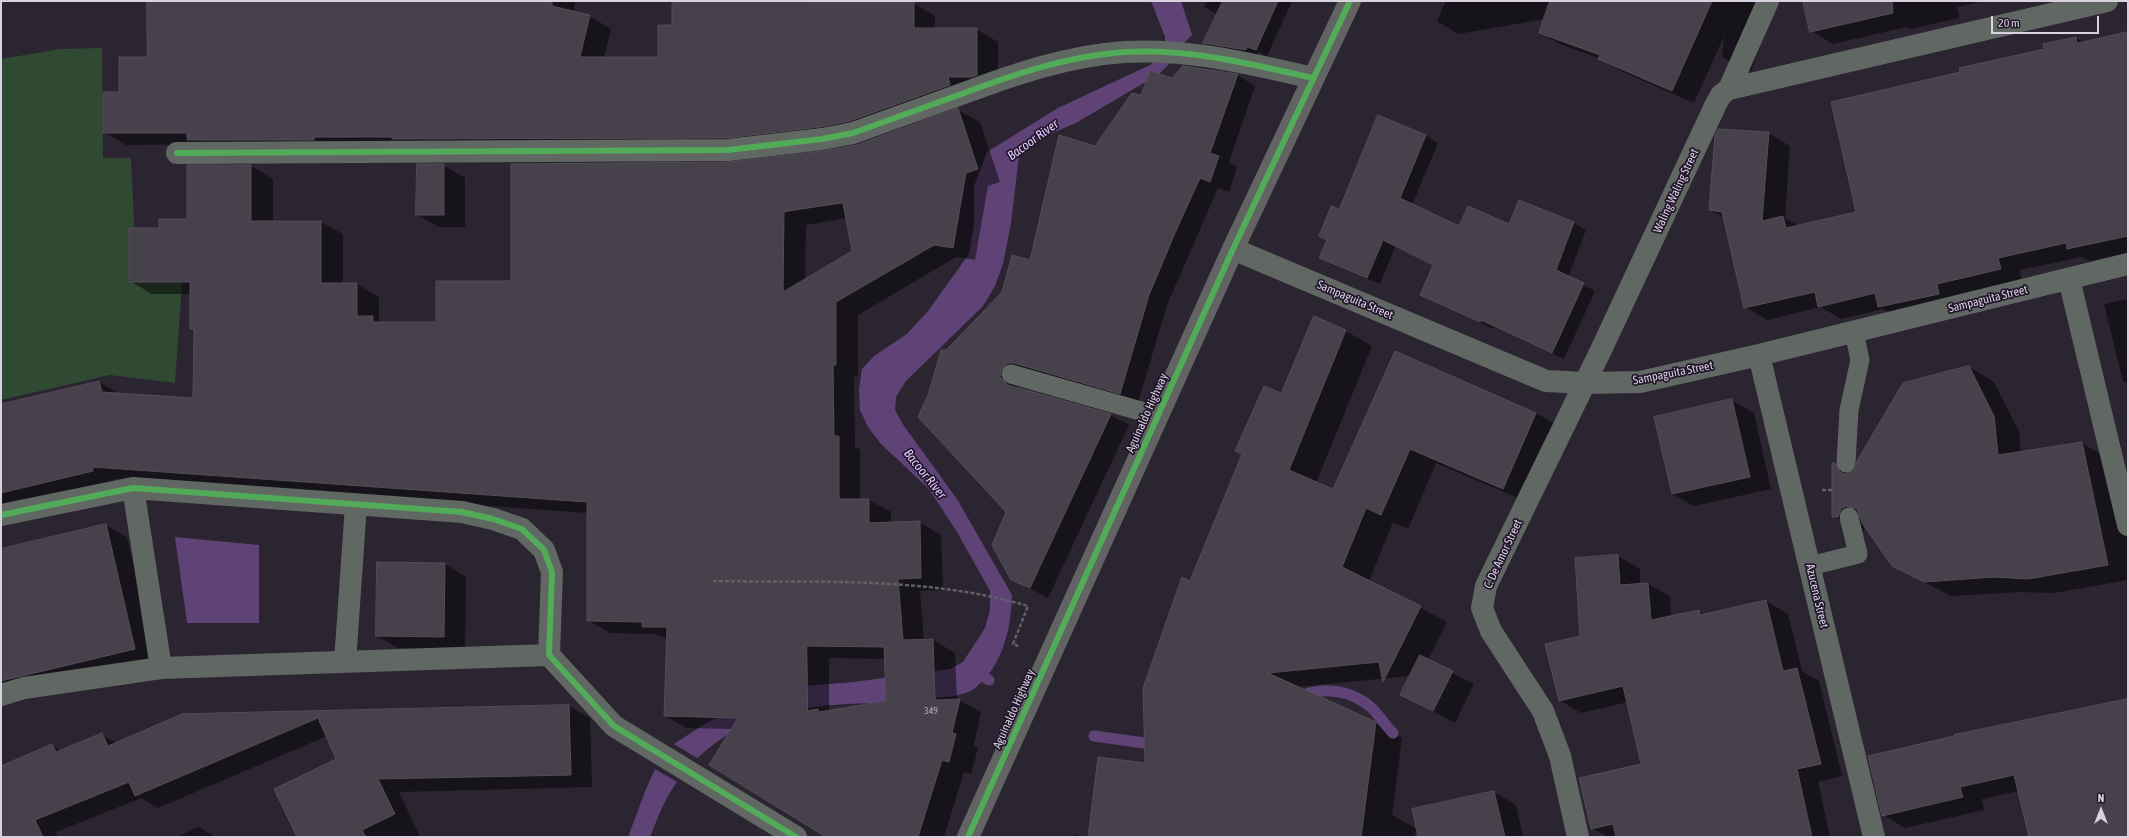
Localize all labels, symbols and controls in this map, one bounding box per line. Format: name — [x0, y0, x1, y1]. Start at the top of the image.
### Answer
scale bar — [1993, 8, 2101, 34]
text: 20 m — [1998, 16, 2020, 30]
water label: Bacoor River — [1004, 116, 1062, 164]
street label: Waling Waling Street — [1650, 147, 1702, 235]
street label: Sampaguita Street — [1315, 277, 1395, 323]
street label: Sampaguita Street — [1947, 282, 2029, 316]
street label: Sampaguita Street — [1632, 358, 1714, 388]
street label: Aguinaldo Highway — [1123, 371, 1171, 455]
water label: Bacoor River — [900, 446, 950, 502]
street label: C. De Amor Street — [1481, 517, 1525, 591]
street label: Azucena Street — [1803, 563, 1831, 629]
street label: Aguinaldo Highway — [990, 667, 1038, 751]
house number: 349 — [924, 705, 938, 717]
north arrow — [2081, 790, 2121, 830]
text: N — [2098, 792, 2104, 804]

